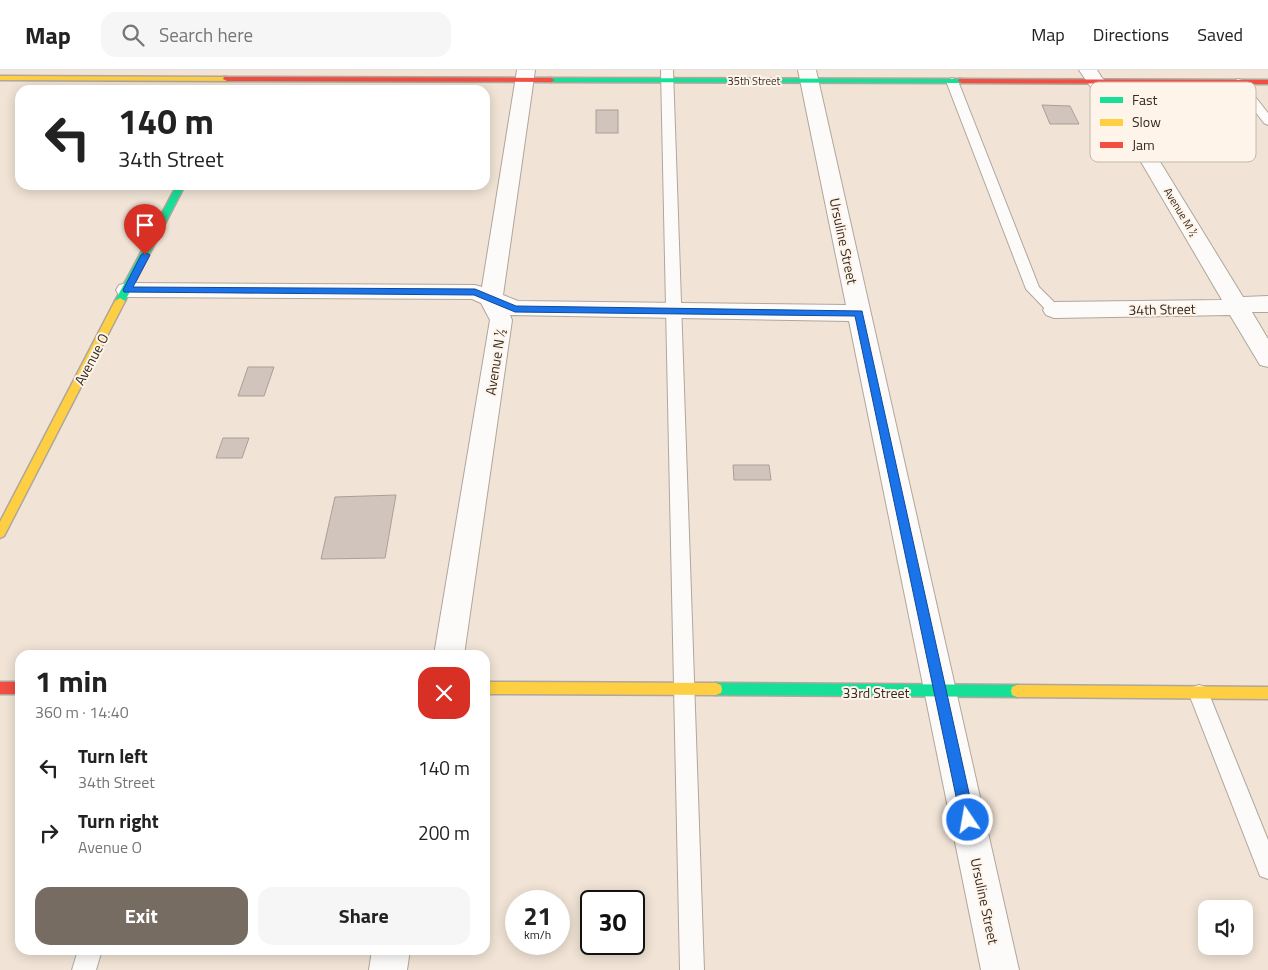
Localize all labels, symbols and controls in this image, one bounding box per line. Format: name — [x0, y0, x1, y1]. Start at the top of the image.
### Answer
search box — [101, 12, 451, 57]
text: Map — [25, 17, 71, 53]
text: Search here — [159, 20, 253, 49]
icon: search — [119, 21, 147, 49]
text: Map — [1031, 21, 1065, 48]
text: Directions — [1093, 21, 1169, 48]
text: Saved — [1197, 21, 1243, 48]
street label: 35th Street — [728, 73, 781, 89]
legend — [1090, 82, 1256, 162]
text: Fast — [1132, 89, 1157, 110]
text: 140 m — [118, 94, 214, 148]
icon: left — [35, 105, 100, 170]
text: Slow — [1132, 111, 1161, 132]
text: Jam — [1132, 134, 1155, 155]
text: 34th Street — [118, 142, 224, 176]
street label: Avenue M ½ — [1160, 185, 1202, 240]
street label: Ursuline Street — [825, 196, 863, 286]
pin — [124, 204, 166, 255]
icon: arrive — [131, 211, 159, 239]
street label: 34th Street — [1128, 298, 1196, 320]
street label: Avenue N ½ — [479, 327, 511, 397]
street label: Avenue O — [69, 329, 113, 389]
text: 1 min — [35, 658, 108, 704]
button: close — [418, 667, 470, 719]
street label: 33rd Street — [843, 682, 910, 703]
text: 360 m · 14:40 — [35, 700, 129, 724]
text: Turn left — [78, 741, 148, 770]
text: 140 m — [418, 753, 470, 782]
icon: left — [35, 754, 63, 782]
text: 34th Street — [78, 770, 155, 794]
position arrow — [941, 793, 993, 845]
text: Turn right — [78, 806, 159, 835]
text: 200 m — [418, 818, 470, 847]
icon: right — [35, 819, 63, 847]
text: Avenue O — [78, 835, 142, 859]
street label: Ursuline Street — [966, 856, 1004, 946]
button: Exit — [35, 887, 248, 945]
button: Share — [258, 887, 470, 945]
speed limit sign: 30 — [580, 890, 645, 955]
text: 21 — [523, 897, 552, 935]
map controls — [1198, 900, 1253, 955]
button: sound — [1198, 900, 1253, 955]
text: km/h — [524, 925, 551, 944]

